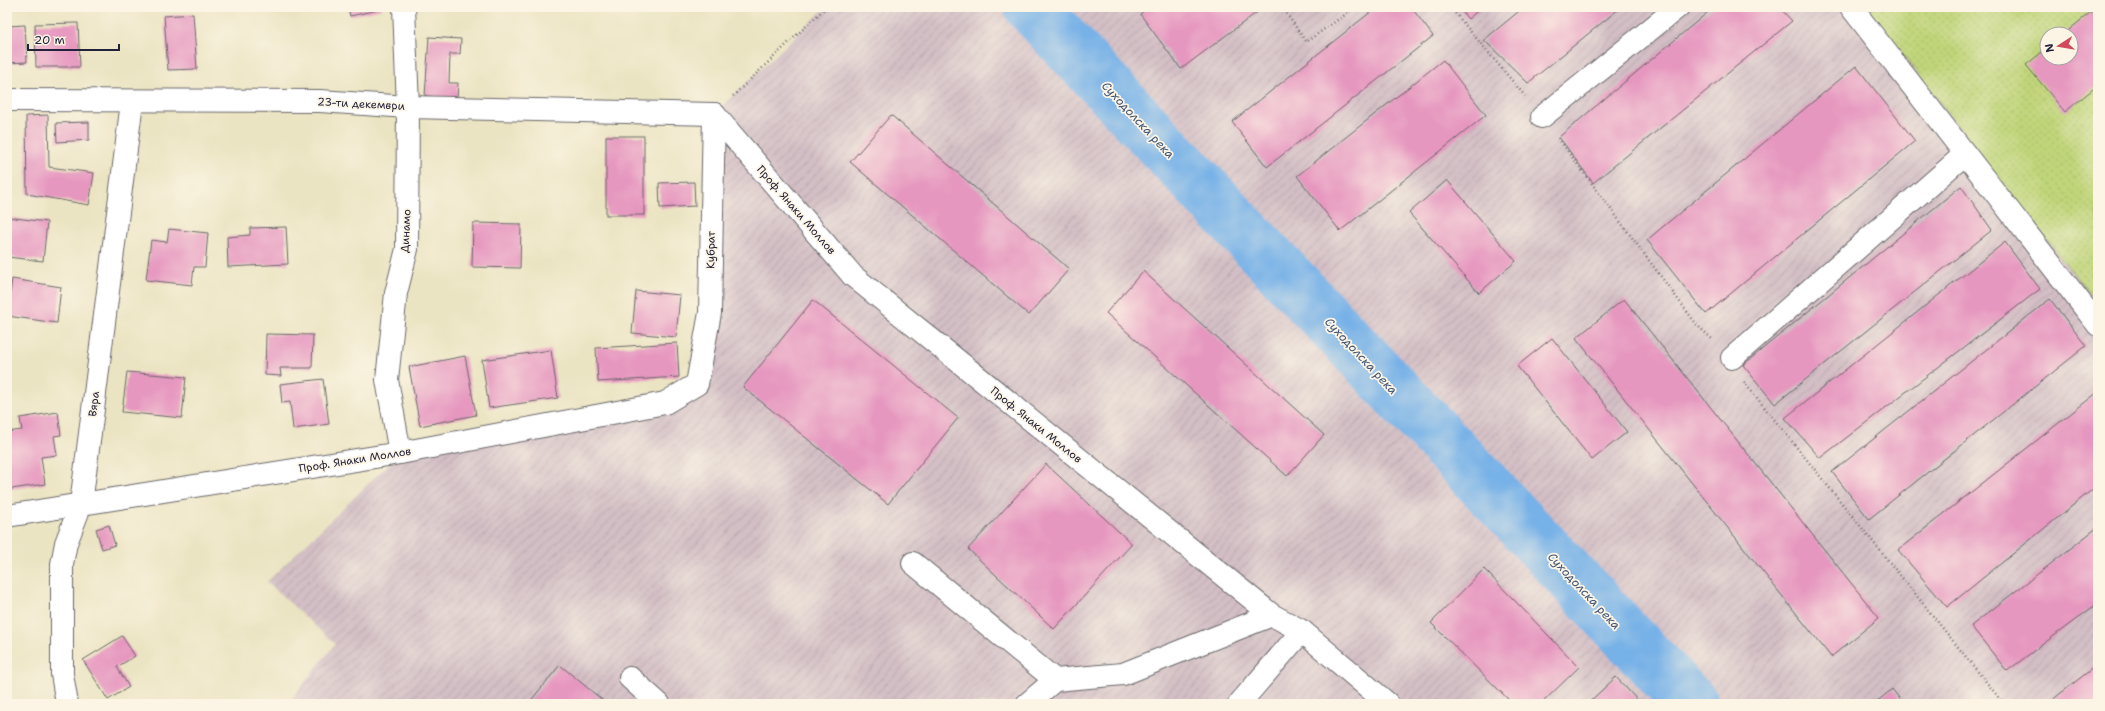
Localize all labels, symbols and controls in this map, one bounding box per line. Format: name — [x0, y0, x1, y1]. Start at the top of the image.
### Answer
scale bar — [28, 26, 119, 52]
north arrow — [2039, 26, 2079, 66]
text: 20 m — [34, 32, 65, 48]
text: N — [2041, 42, 2058, 54]
water label: Суходолска река — [1098, 78, 1178, 162]
street label: 23-ти декември — [317, 94, 405, 114]
street label: Проф. Янаки Моллов — [753, 162, 839, 258]
street label: Динамо — [397, 208, 415, 253]
street label: Кубрат — [703, 231, 719, 269]
water label: Суходолска река — [1321, 314, 1401, 398]
street label: Проф. Янаки Моллов — [987, 383, 1085, 467]
street label: Вяра — [85, 390, 103, 418]
street label: Проф. Янаки Моллов — [298, 444, 412, 476]
water label: Суходолска река — [1544, 549, 1624, 633]

